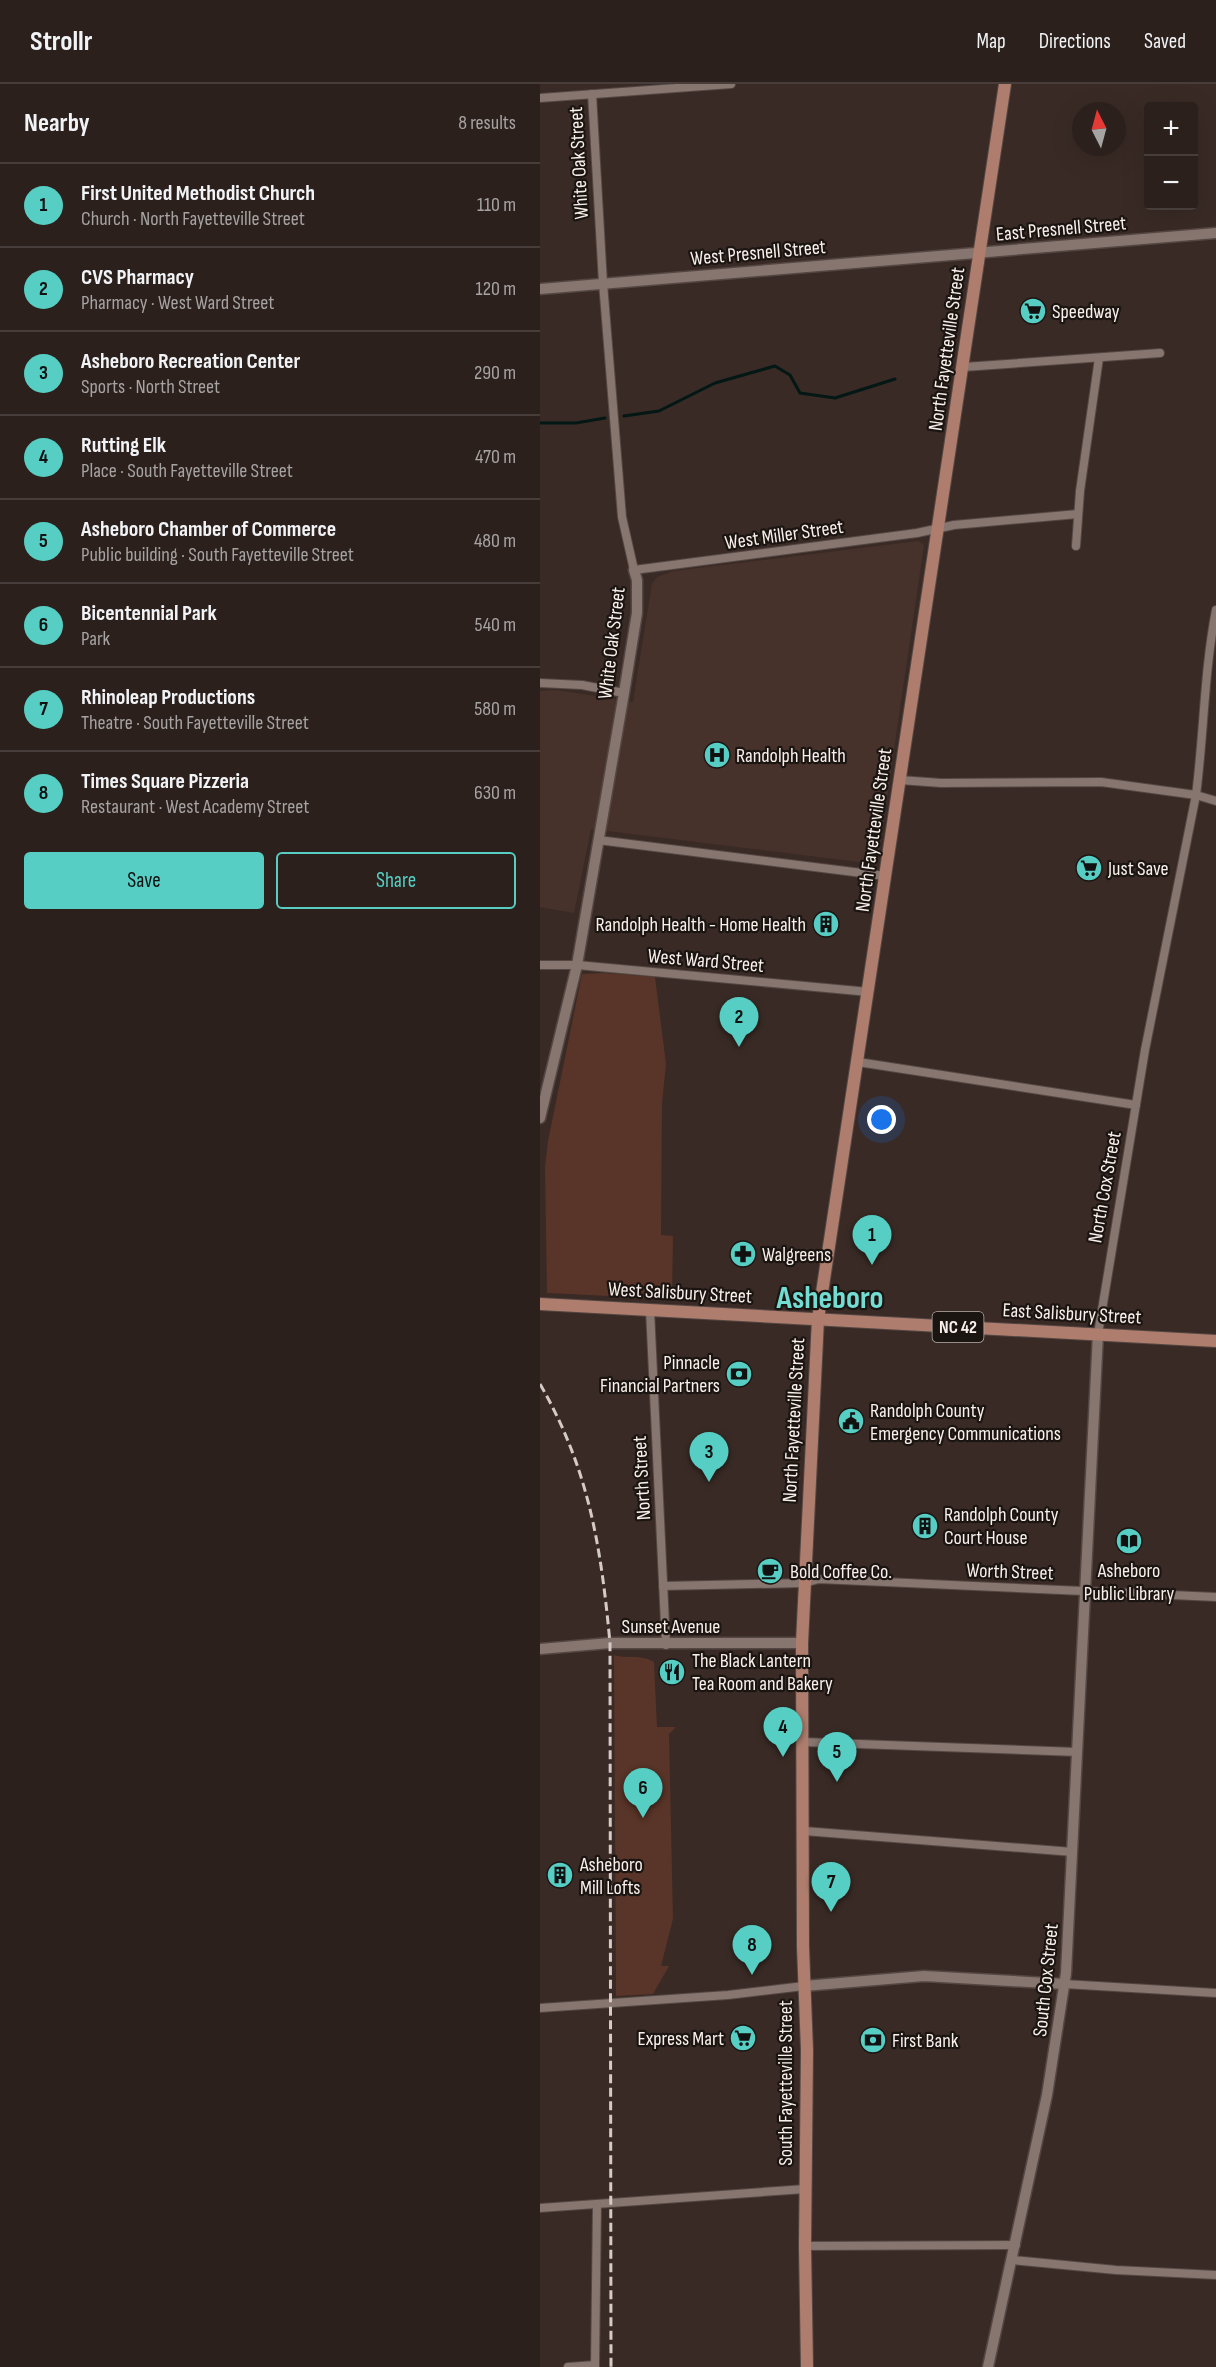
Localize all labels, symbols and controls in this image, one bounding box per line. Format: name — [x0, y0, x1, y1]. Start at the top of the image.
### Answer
text: Strollr — [30, 25, 92, 58]
text: Map — [976, 29, 1006, 54]
text: Directions — [1039, 29, 1111, 54]
text: Saved — [1144, 29, 1186, 54]
north arrow — [1072, 102, 1126, 156]
map controls — [1144, 102, 1198, 210]
button: + — [1144, 102, 1198, 156]
street label: White Oak Street — [564, 106, 594, 220]
text: Nearby — [24, 108, 90, 139]
text: 8 results — [458, 111, 516, 135]
button: − — [1144, 156, 1198, 210]
text: First United Methodist Church — [81, 180, 315, 207]
text: 1 — [40, 193, 47, 217]
text: 110 m — [477, 193, 516, 217]
text: Church · North Fayetteville Street — [81, 207, 305, 231]
street label: East Presnell Street — [995, 211, 1127, 247]
street label: West Presnell Street — [689, 235, 827, 271]
text: CVS Pharmacy — [81, 264, 194, 291]
street label: North Fayetteville Street — [924, 266, 970, 432]
text: 2 — [39, 277, 48, 301]
text: 120 m — [476, 277, 516, 301]
text: Pharmacy · West Ward Street — [81, 291, 274, 315]
supermarket icon: Speedway — [1018, 296, 1048, 326]
place label: Speedway — [1052, 300, 1120, 324]
text: Asheboro Recreation Center — [81, 348, 300, 375]
text: 3 — [39, 361, 48, 385]
text: 290 m — [474, 361, 516, 385]
text: Sports · North Street — [81, 375, 220, 399]
text: Rutting Elk — [81, 432, 166, 459]
text: 4 — [39, 445, 48, 469]
text: 470 m — [475, 445, 516, 469]
text: Place · South Fayetteville Street — [81, 459, 293, 483]
street label: West Miller Street — [723, 515, 845, 555]
text: Asheboro Chamber of Commerce — [81, 516, 336, 543]
text: 5 — [39, 529, 48, 553]
text: 480 m — [474, 529, 516, 553]
text: Public building · South Fayetteville Street — [81, 543, 354, 567]
street label: White Oak Street — [593, 586, 631, 701]
text: Bicentennial Park — [81, 600, 217, 627]
text: 6 — [39, 613, 48, 637]
text: 540 m — [475, 613, 516, 637]
text: Park — [81, 627, 110, 651]
text: Rhinoleap Productions — [81, 684, 255, 711]
text: 7 — [39, 697, 48, 721]
text: 580 m — [474, 697, 516, 721]
text: Theatre · South Fayetteville Street — [81, 711, 309, 735]
hospital icon: Randolph Health — [702, 740, 732, 770]
place label: Randolph Health — [736, 744, 846, 768]
street label: North Fayetteville Street — [851, 747, 897, 913]
text: Times Square Pizzeria — [81, 768, 249, 795]
text: 8 — [39, 781, 48, 805]
text: 630 m — [474, 781, 516, 805]
text: Restaurant · West Academy Street — [81, 795, 309, 819]
button: Save — [24, 852, 264, 909]
button: Share — [276, 852, 516, 909]
supermarket icon: Just Save — [1074, 853, 1104, 883]
place label: Just Save — [1107, 857, 1169, 881]
building icon: Randolph Health - Home Health — [811, 909, 841, 939]
place label: Randolph Health - Home Health — [596, 913, 806, 937]
street label: West Ward Street — [647, 944, 765, 978]
pin: 2 — [720, 998, 758, 1047]
your location — [867, 1105, 896, 1134]
street label: North Cox Street — [1083, 1130, 1127, 1245]
pin: 1 — [852, 1216, 892, 1265]
pharmacy icon: Walgreens — [728, 1239, 758, 1269]
place label: Walgreens — [762, 1243, 831, 1267]
street label: West Salisbury Street — [607, 1277, 753, 1309]
district label: Asheboro — [776, 1279, 883, 1318]
street label: East Salisbury Street — [1002, 1298, 1142, 1330]
road number: NC 42 — [932, 1312, 984, 1342]
street label: North Fayetteville Street — [778, 1337, 810, 1503]
place label: Pinnacle Financial Partners — [600, 1351, 720, 1398]
bank icon: Pinnacle Financial Partners — [724, 1359, 754, 1389]
place label: Randolph County Emergency Communications — [870, 1399, 1061, 1446]
public building icon: Randolph County Emergency Communications — [836, 1406, 866, 1436]
pin: 3 — [690, 1432, 728, 1482]
street label: North Street — [628, 1435, 656, 1521]
place label: Randolph County Court House — [944, 1503, 1059, 1550]
building icon: Randolph County Court House — [910, 1511, 940, 1541]
library icon: Asheboro Public Library — [1114, 1526, 1144, 1556]
cafe icon: Bold Coffee Co. — [755, 1556, 785, 1586]
street label: Worth Street — [966, 1558, 1054, 1586]
place label: Asheboro Public Library — [1084, 1559, 1174, 1606]
place label: Bold Coffee Co. — [790, 1560, 892, 1584]
street label: Sunset Avenue — [622, 1615, 720, 1639]
place label: The Black Lantern Tea Room and Bakery — [692, 1649, 833, 1696]
restaurant icon: The Black Lantern Tea Room and Bakery — [657, 1657, 687, 1687]
pin: 4 — [764, 1708, 802, 1757]
pin: 5 — [818, 1732, 856, 1782]
pin: 6 — [624, 1768, 662, 1818]
place label: Asheboro Mill Lofts — [579, 1853, 643, 1900]
building icon: Asheboro Mill Lofts — [545, 1860, 575, 1890]
pin: 7 — [812, 1862, 850, 1912]
street label: South Cox Street — [1028, 1922, 1064, 2038]
pin: 8 — [732, 1926, 772, 1975]
street label: South Fayetteville Street — [774, 2000, 798, 2166]
supermarket icon: Express Mart — [728, 2023, 758, 2053]
bank icon: First Bank — [858, 2025, 888, 2055]
place label: Express Mart — [638, 2027, 724, 2051]
place label: First Bank — [892, 2029, 959, 2053]

